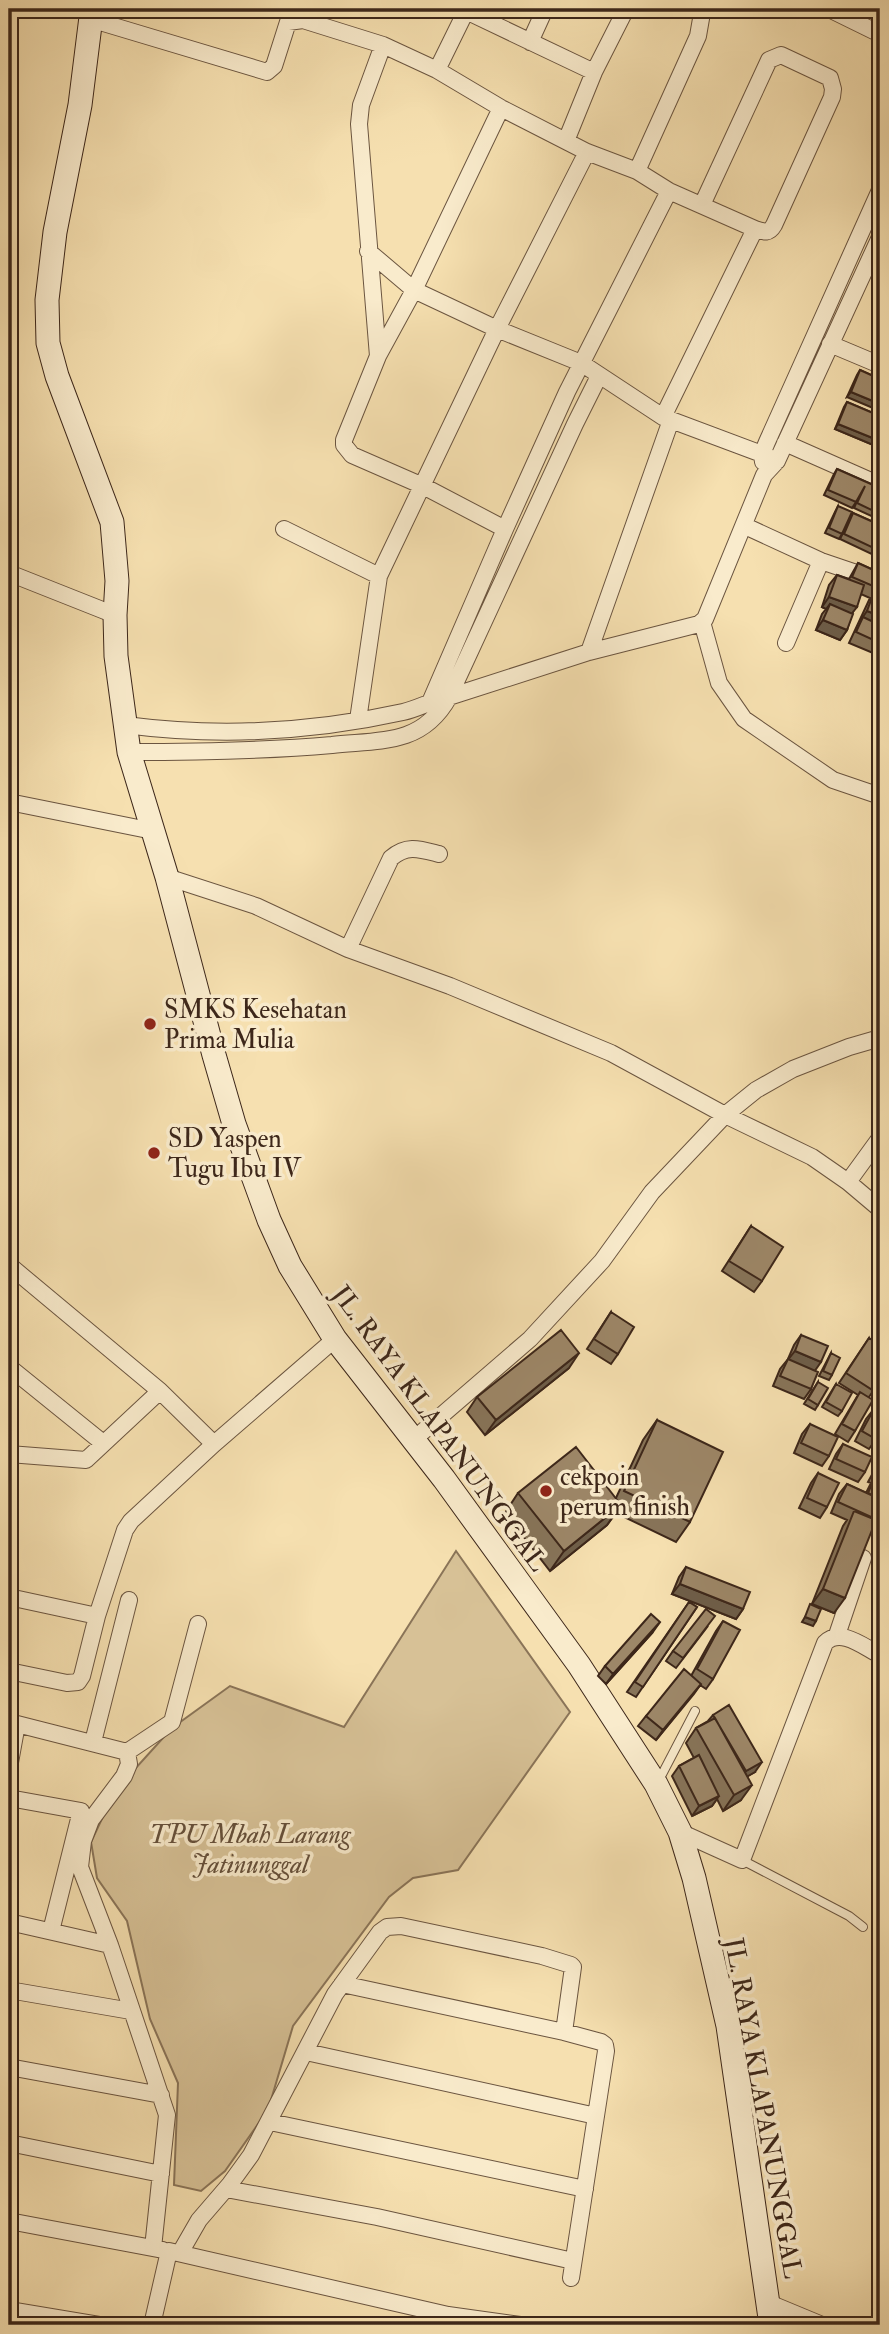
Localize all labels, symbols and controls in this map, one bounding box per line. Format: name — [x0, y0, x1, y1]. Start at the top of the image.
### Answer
place label: SMKS Kesehatan Prima Mulia — [164, 994, 347, 1056]
marker: SMKS Kesehatan Prima Mulia — [142, 1016, 158, 1032]
place label: SD Yaspen Tugu Ibu IV — [168, 1123, 303, 1185]
marker: SD Yaspen Tugu Ibu IV — [146, 1145, 162, 1161]
street label: JL. RAYA KLAPANUNGGAL — [324, 1279, 554, 1578]
place label: cekpoin perum finish — [559, 1461, 690, 1524]
marker: cekpoin perum finish — [538, 1483, 554, 1499]
park label: TPU Mbah Larang Jatinunggal — [150, 1819, 352, 1881]
street label: JL. RAYA KLAPANUNGGAL — [717, 1934, 809, 2281]

